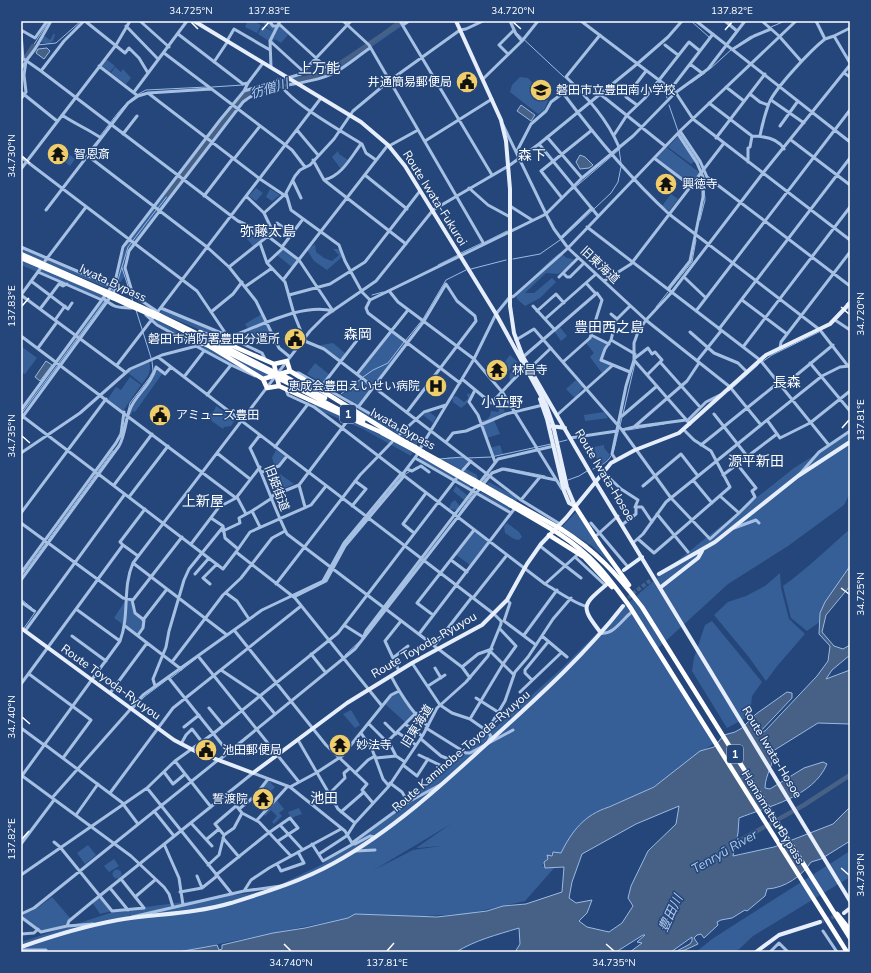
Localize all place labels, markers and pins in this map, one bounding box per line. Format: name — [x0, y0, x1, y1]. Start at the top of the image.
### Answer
public building icon: 井通簡易郵便局 — [454, 69, 480, 95]
place label: 井通簡易郵便局 — [368, 74, 452, 90]
school or university icon: 磐田市立豊田南小学校 — [528, 77, 554, 103]
place label: 磐田市立豊田南小学校 — [556, 82, 676, 98]
temple icon: 智恩斎 — [45, 141, 71, 167]
place label: 智恩斎 — [74, 146, 110, 162]
temple icon: 興徳寺 — [653, 171, 679, 197]
place label: 興徳寺 — [682, 176, 718, 192]
public building icon: 磐田市消防署豊田分遣所 — [282, 326, 308, 352]
place label: 磐田市消防署豊田分遣所 — [148, 331, 280, 347]
temple icon: 林昌寺 — [484, 357, 510, 383]
place label: 林昌寺 — [512, 362, 548, 378]
hospital icon: 恵成会豊田えいせい病院 — [423, 373, 449, 399]
place label: 恵成会豊田えいせい病院 — [288, 378, 420, 394]
public building icon: アミューズ豊田 — [147, 402, 173, 428]
place label: アミューズ豊田 — [176, 407, 259, 423]
temple icon: 妙法寺 — [327, 732, 353, 758]
public building icon: 池田郵便局 — [193, 737, 219, 763]
place label: 妙法寺 — [356, 737, 392, 753]
place label: 池田郵便局 — [222, 742, 282, 758]
temple icon: 誓渡院 — [250, 786, 276, 812]
place label: 誓渡院 — [212, 791, 248, 807]

